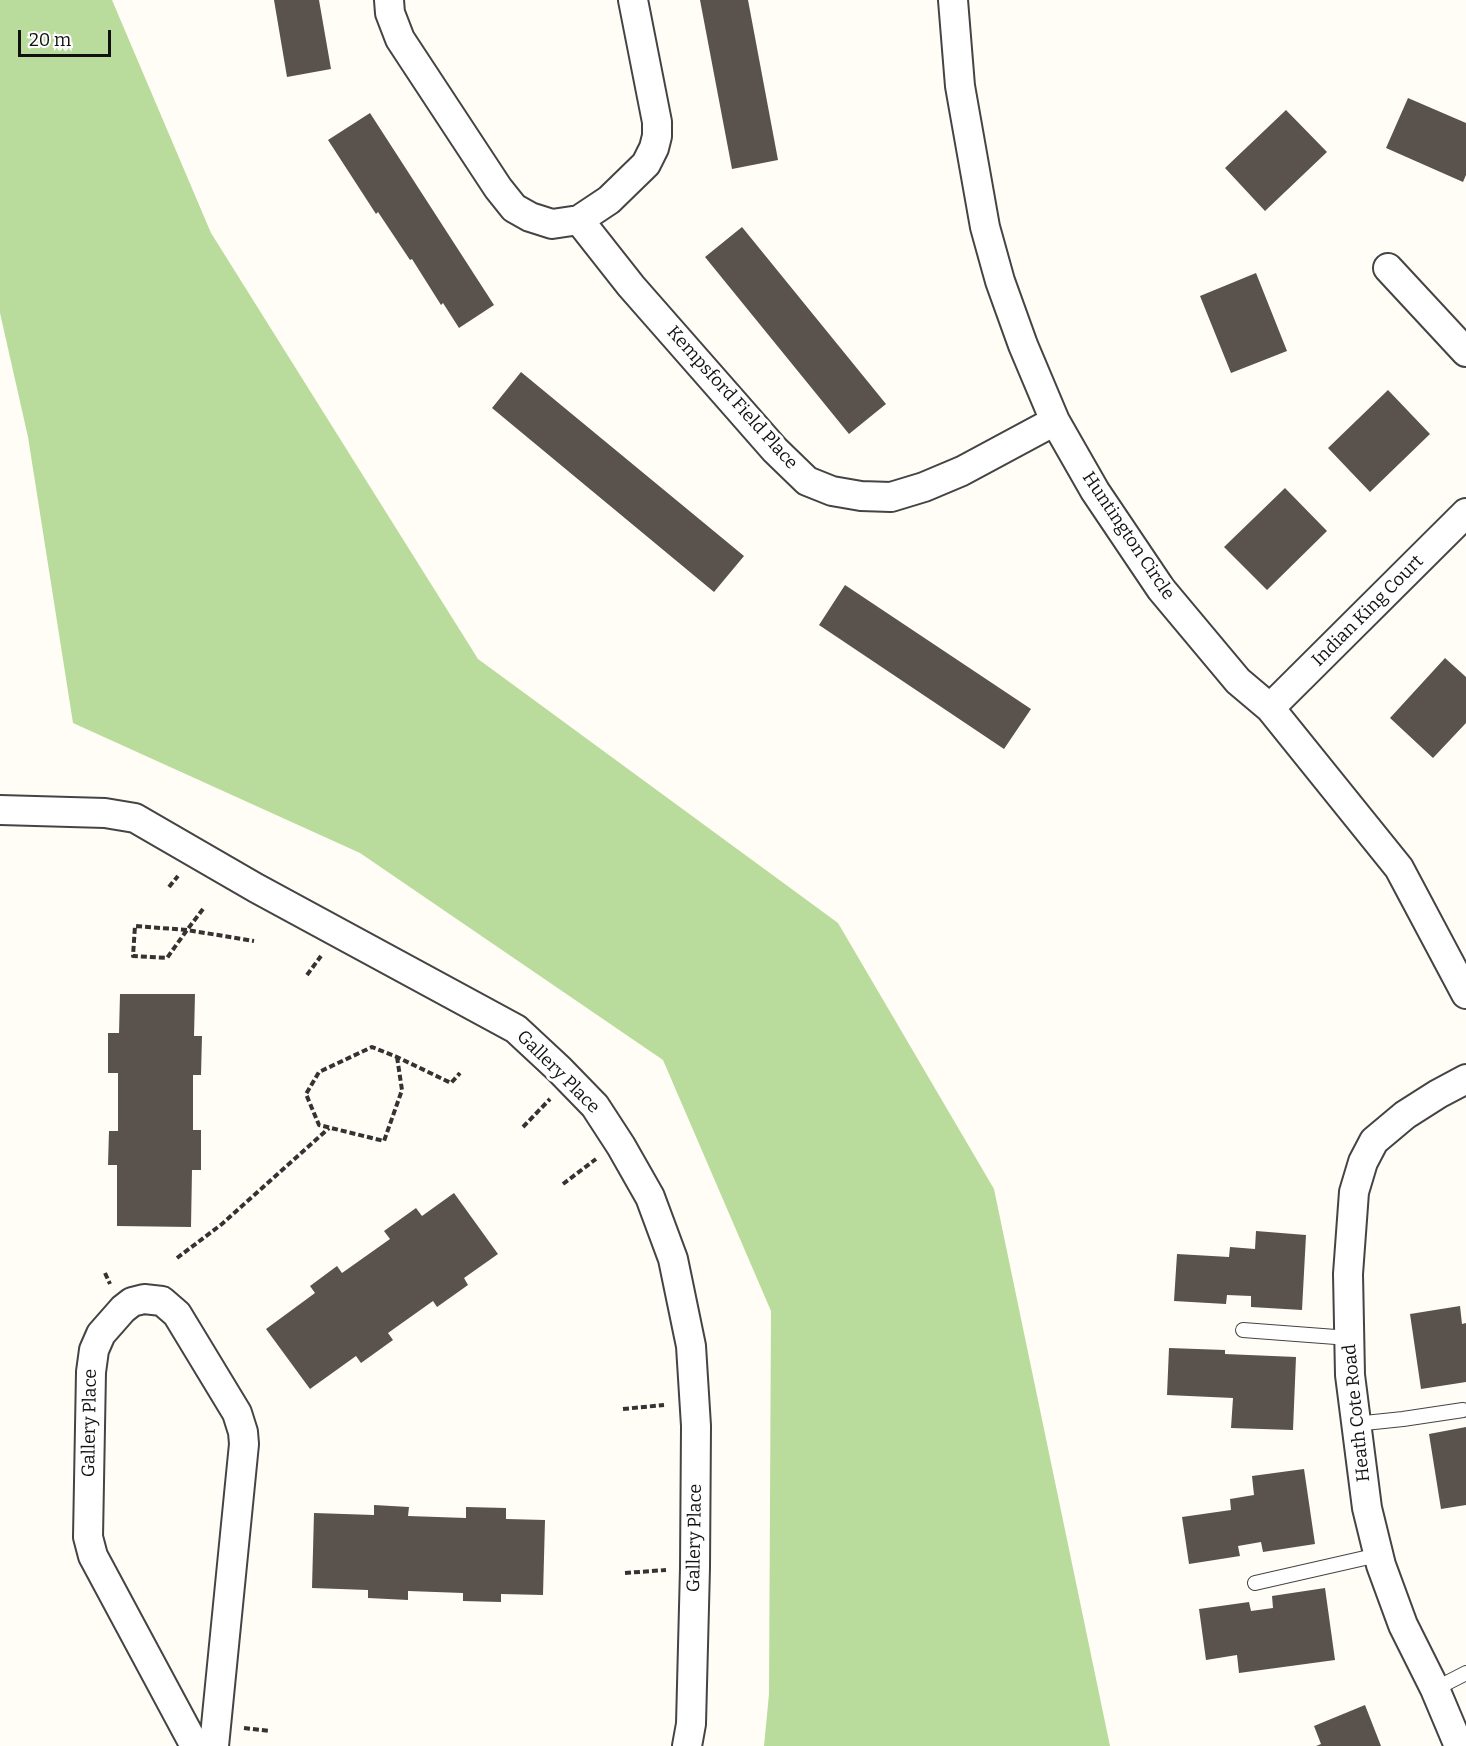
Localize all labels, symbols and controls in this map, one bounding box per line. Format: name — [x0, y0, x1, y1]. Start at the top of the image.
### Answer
scale bar — [21, 18, 114, 56]
text: 20 m — [29, 29, 71, 51]
street label: Kempsford Field Place — [662, 322, 802, 474]
street label: Huntington Circle — [1077, 468, 1179, 604]
street label: Indian King Court — [1308, 551, 1428, 671]
street label: Gallery Place — [512, 1026, 604, 1118]
street label: Heath Cote Road — [1339, 1343, 1375, 1483]
street label: Gallery Place — [78, 1369, 102, 1477]
street label: Gallery Place — [683, 1484, 707, 1592]

